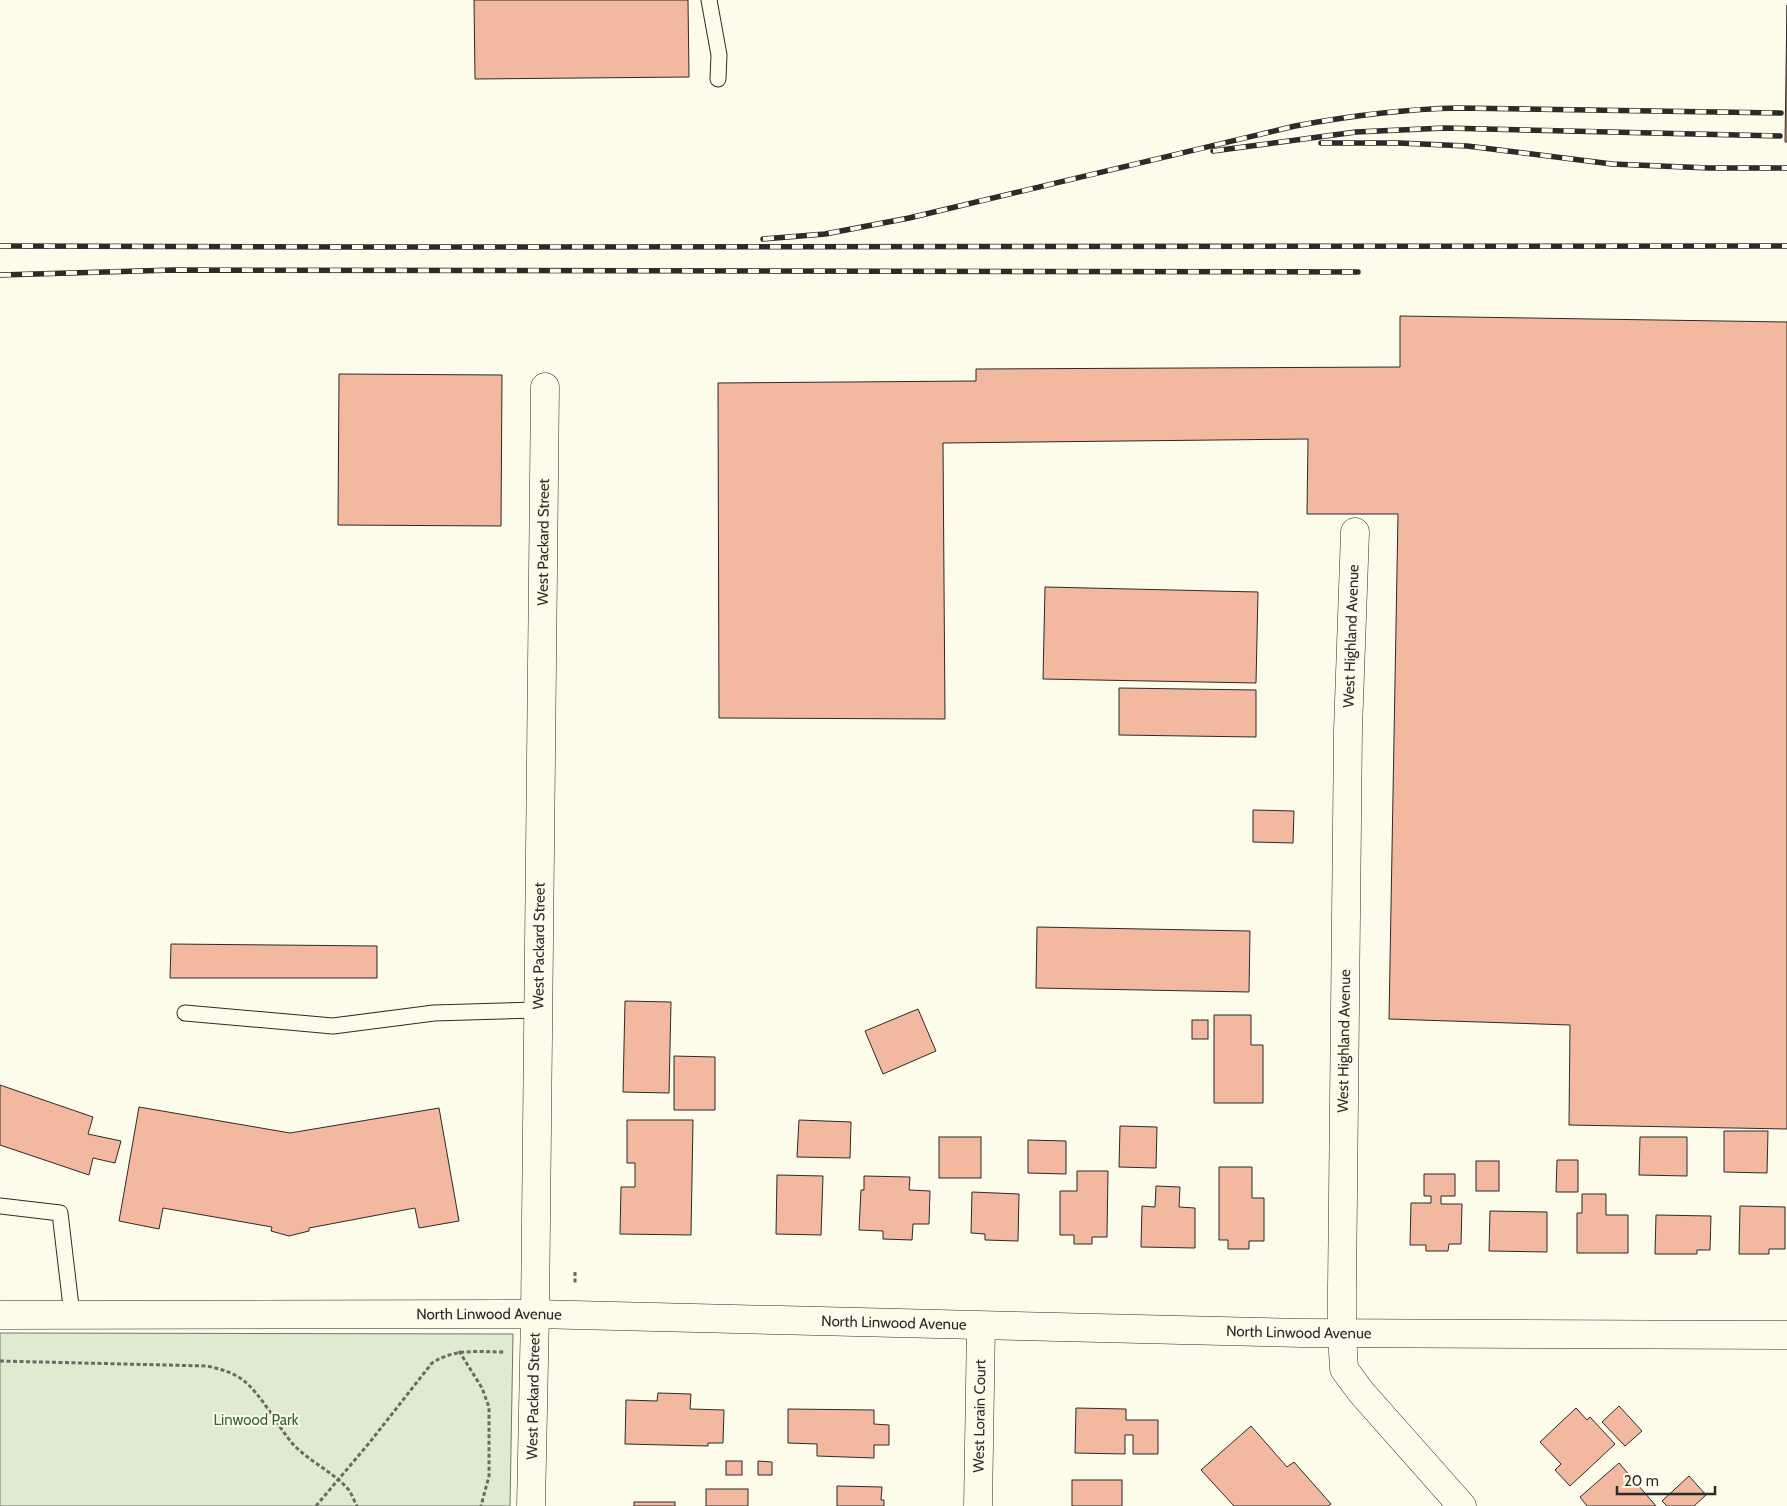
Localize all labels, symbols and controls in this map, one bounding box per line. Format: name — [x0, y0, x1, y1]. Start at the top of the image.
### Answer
street label: West Packard Street — [534, 478, 553, 606]
street label: West Highland Avenue — [1340, 564, 1363, 708]
street label: West Packard Street — [529, 882, 549, 1010]
street label: West Highland Avenue — [1334, 969, 1354, 1113]
street label: North Linwood Avenue — [416, 1305, 562, 1324]
street label: North Linwood Avenue — [821, 1312, 967, 1334]
street label: North Linwood Avenue — [1226, 1322, 1372, 1342]
street label: West Packard Street — [523, 1332, 544, 1460]
street label: West Lorain Court — [970, 1359, 989, 1473]
park label: Linwood Park — [214, 1411, 299, 1429]
scale bar — [1617, 1464, 1714, 1496]
text: 20 m — [1624, 1472, 1659, 1490]

